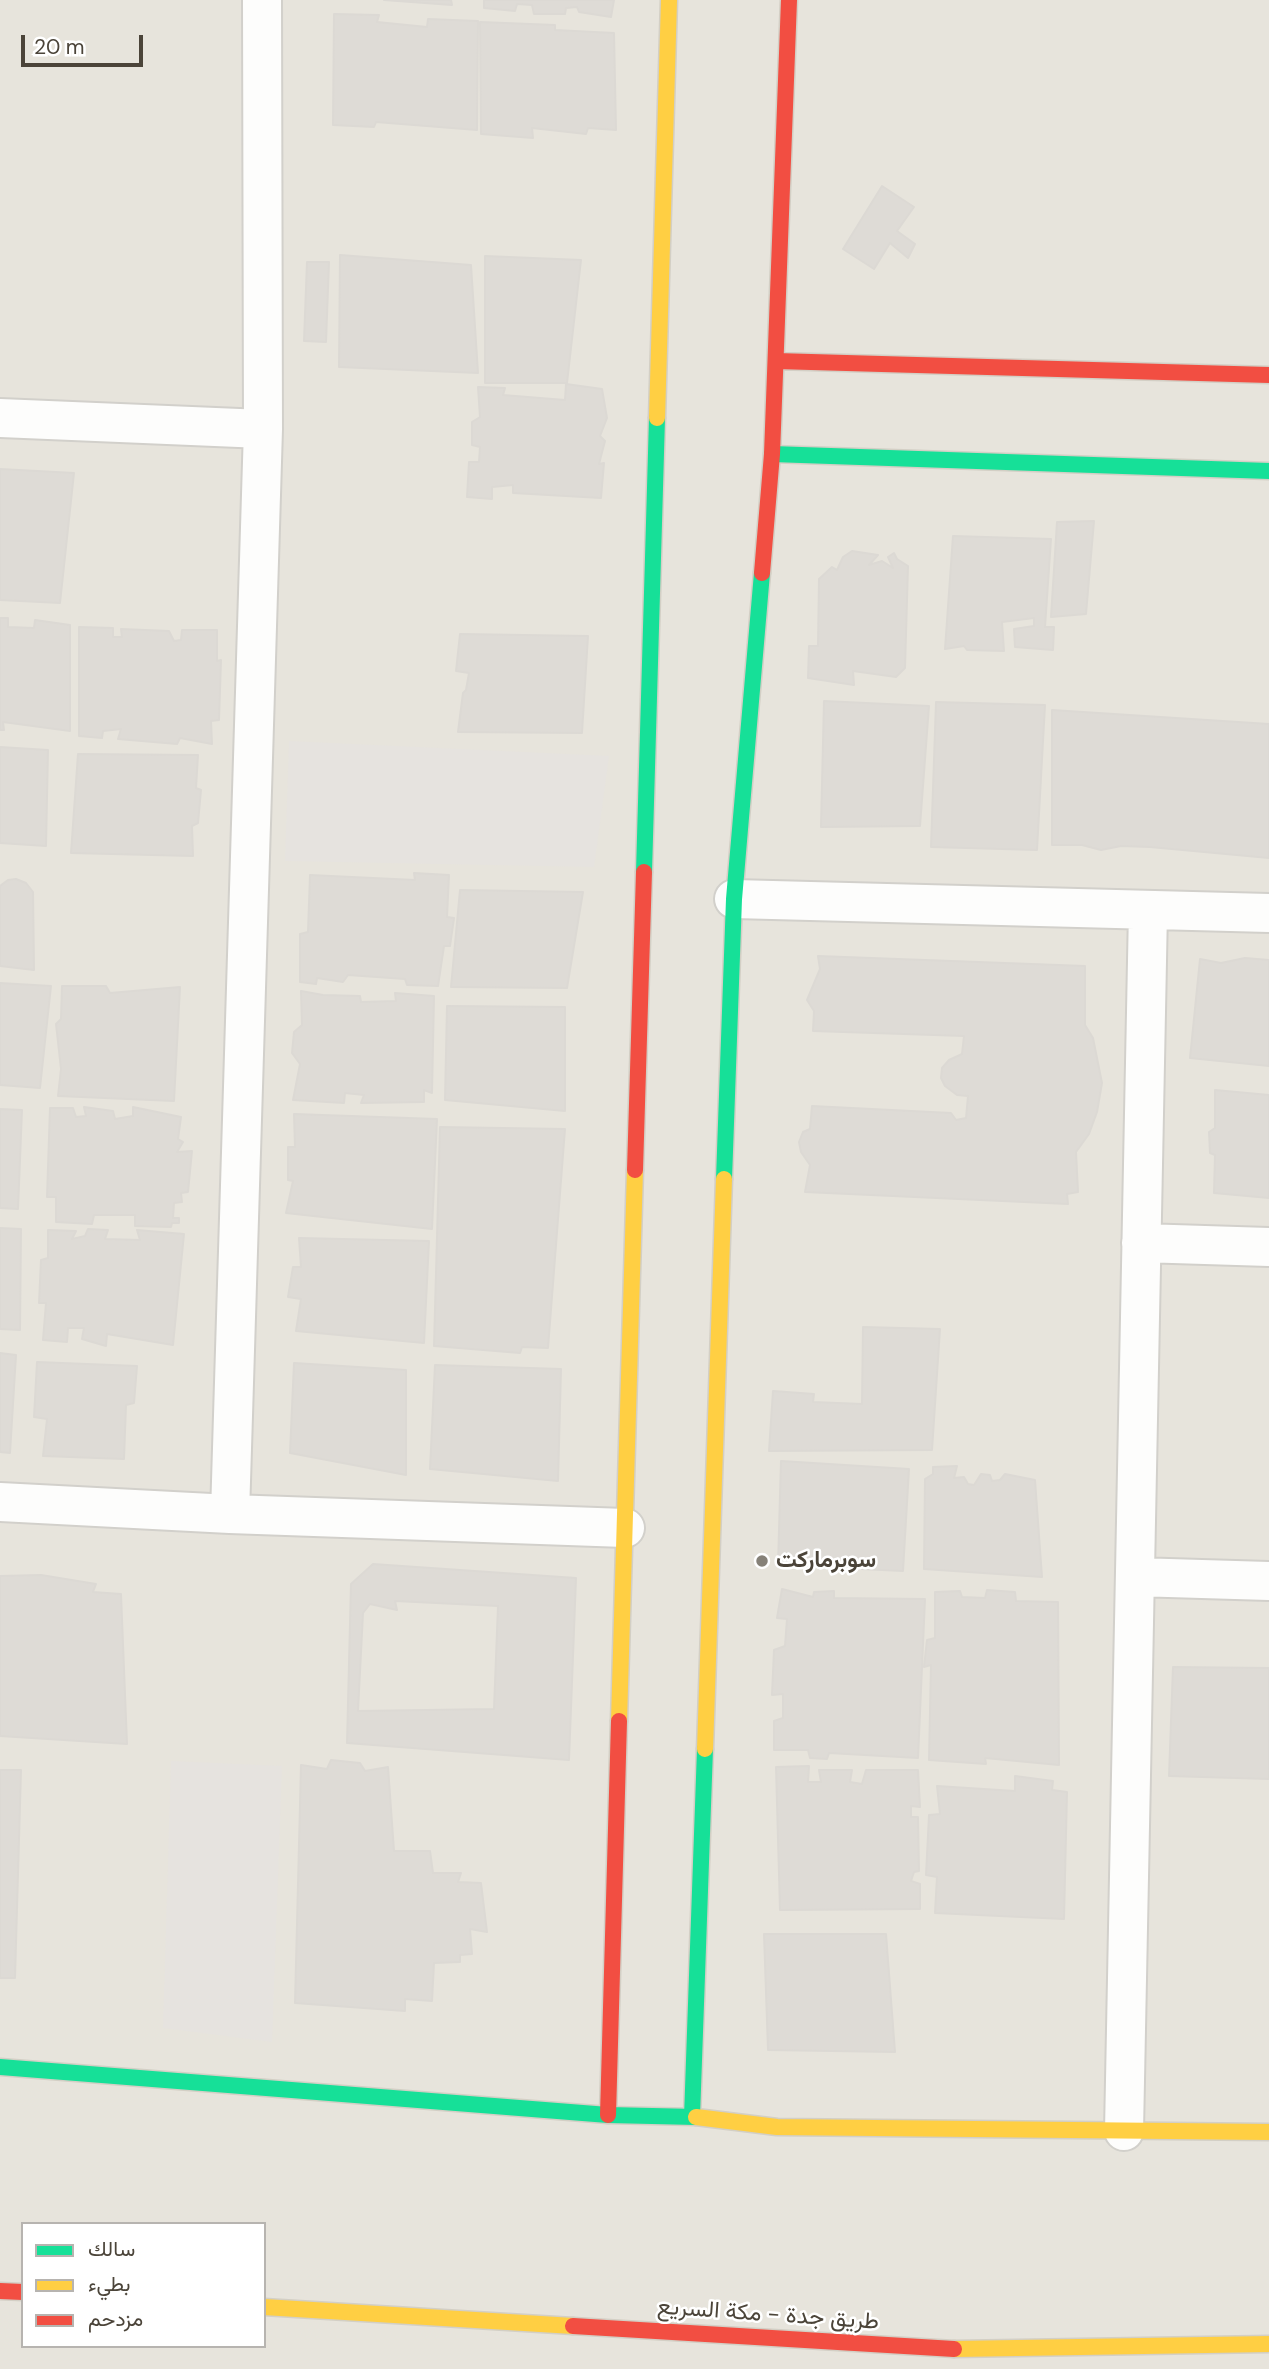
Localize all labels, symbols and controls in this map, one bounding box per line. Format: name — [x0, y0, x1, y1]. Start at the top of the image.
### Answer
scale bar — [24, 21, 147, 65]
text: 20 m — [34, 33, 85, 61]
place label: سوبرماركت — [776, 1547, 876, 1575]
marker: سوبرماركت — [754, 1553, 770, 1569]
legend — [21, 2222, 266, 2348]
text: سالك — [88, 2235, 135, 2263]
text: بطيء — [88, 2270, 131, 2298]
street label: طريق جدة - مكة السريع — [656, 2293, 880, 2337]
text: مزدحم — [88, 2305, 143, 2333]

